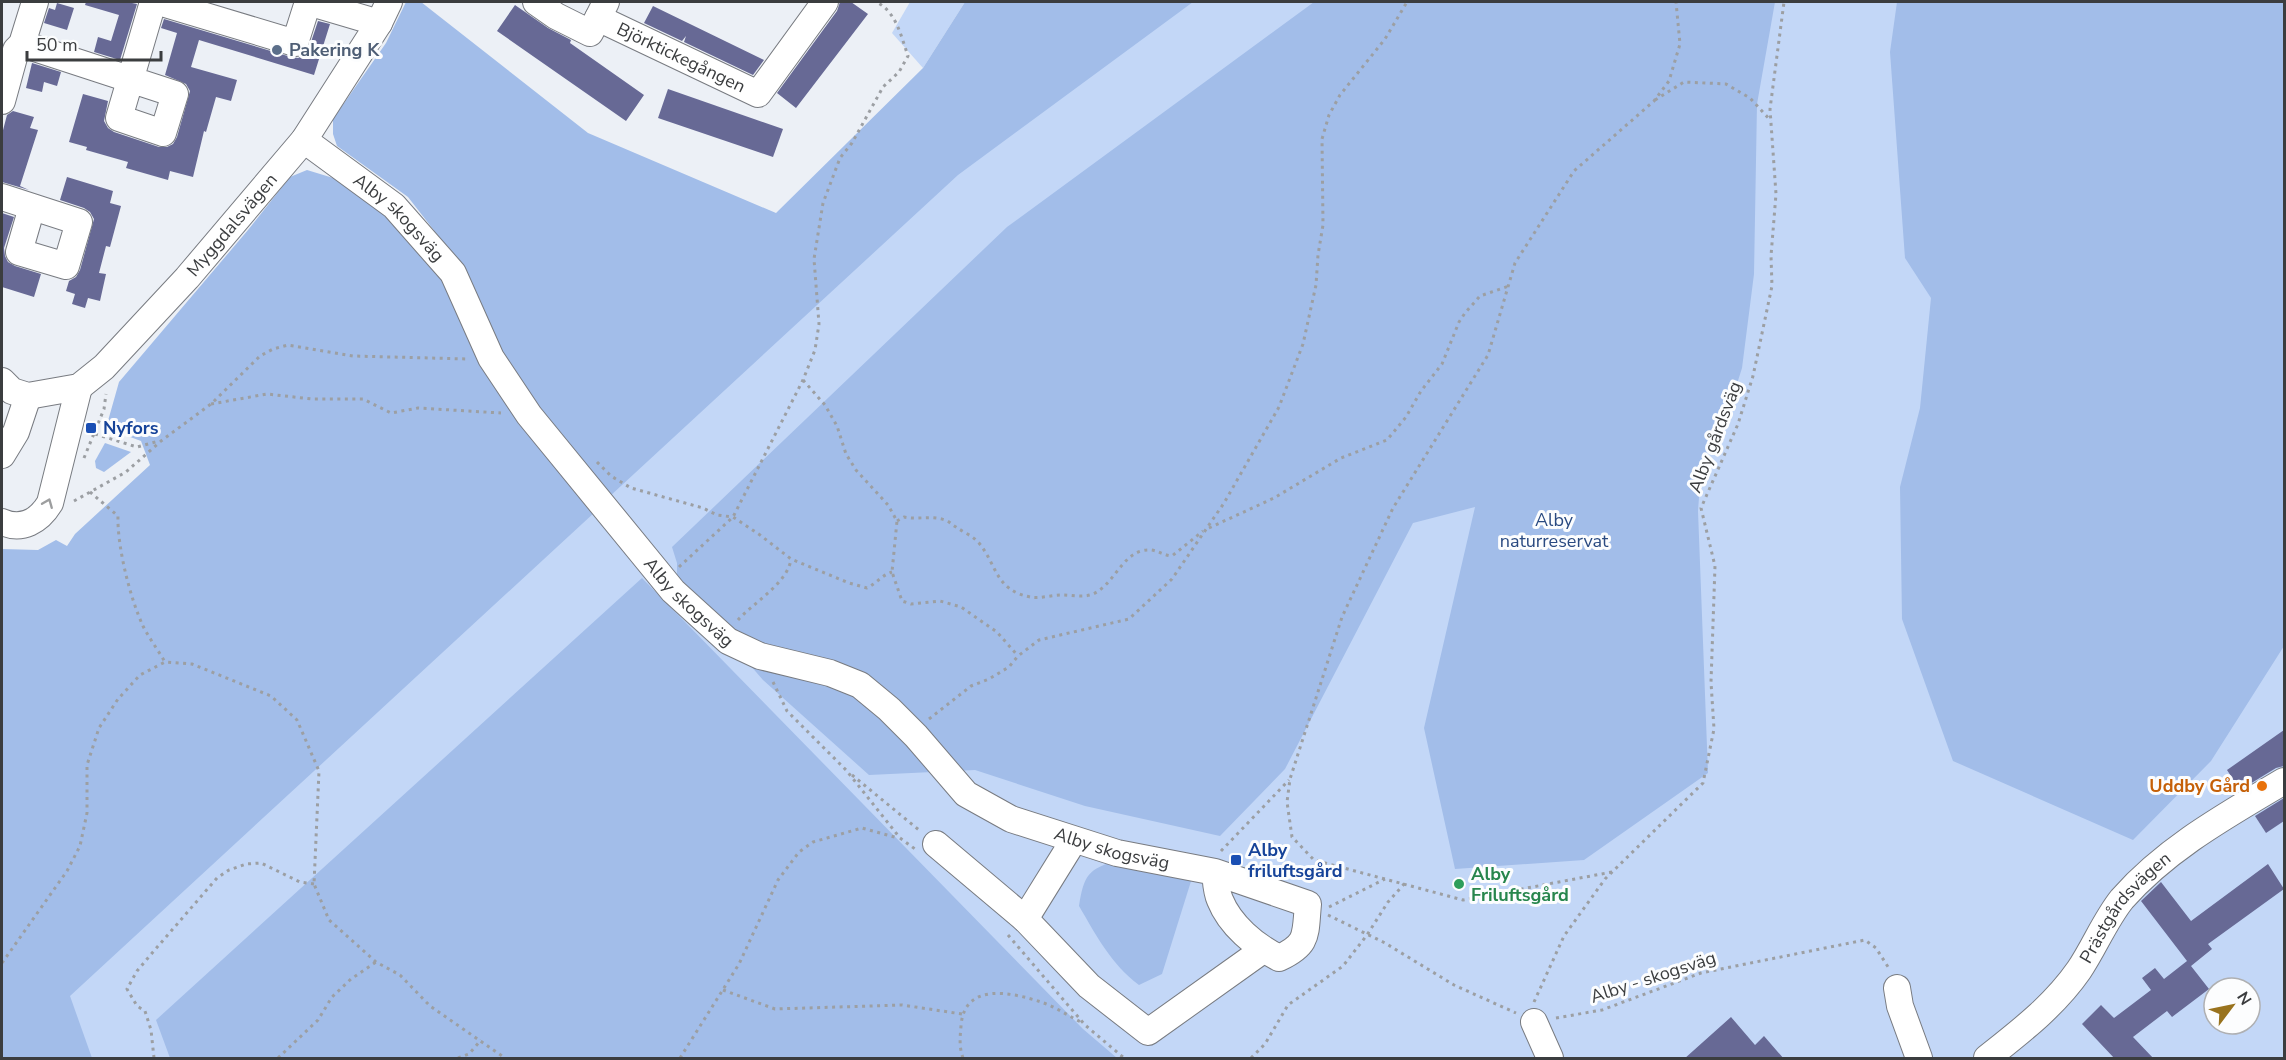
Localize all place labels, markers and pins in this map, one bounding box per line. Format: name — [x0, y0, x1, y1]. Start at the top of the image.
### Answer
place label: Pakering K — [289, 38, 380, 62]
marker: Pakering K — [270, 43, 284, 57]
place label: Nyfors — [103, 416, 159, 440]
marker: Nyfors — [84, 421, 98, 435]
place label: Uddby Gård — [2149, 774, 2250, 798]
marker: Uddby Gård — [2255, 779, 2269, 793]
place label: Alby friluftsgård — [1248, 838, 1343, 883]
marker: Alby friluftsgård — [1229, 853, 1243, 867]
place label: Alby Friluftsgård — [1471, 862, 1569, 907]
marker: Alby Friluftsgård — [1452, 877, 1466, 891]

